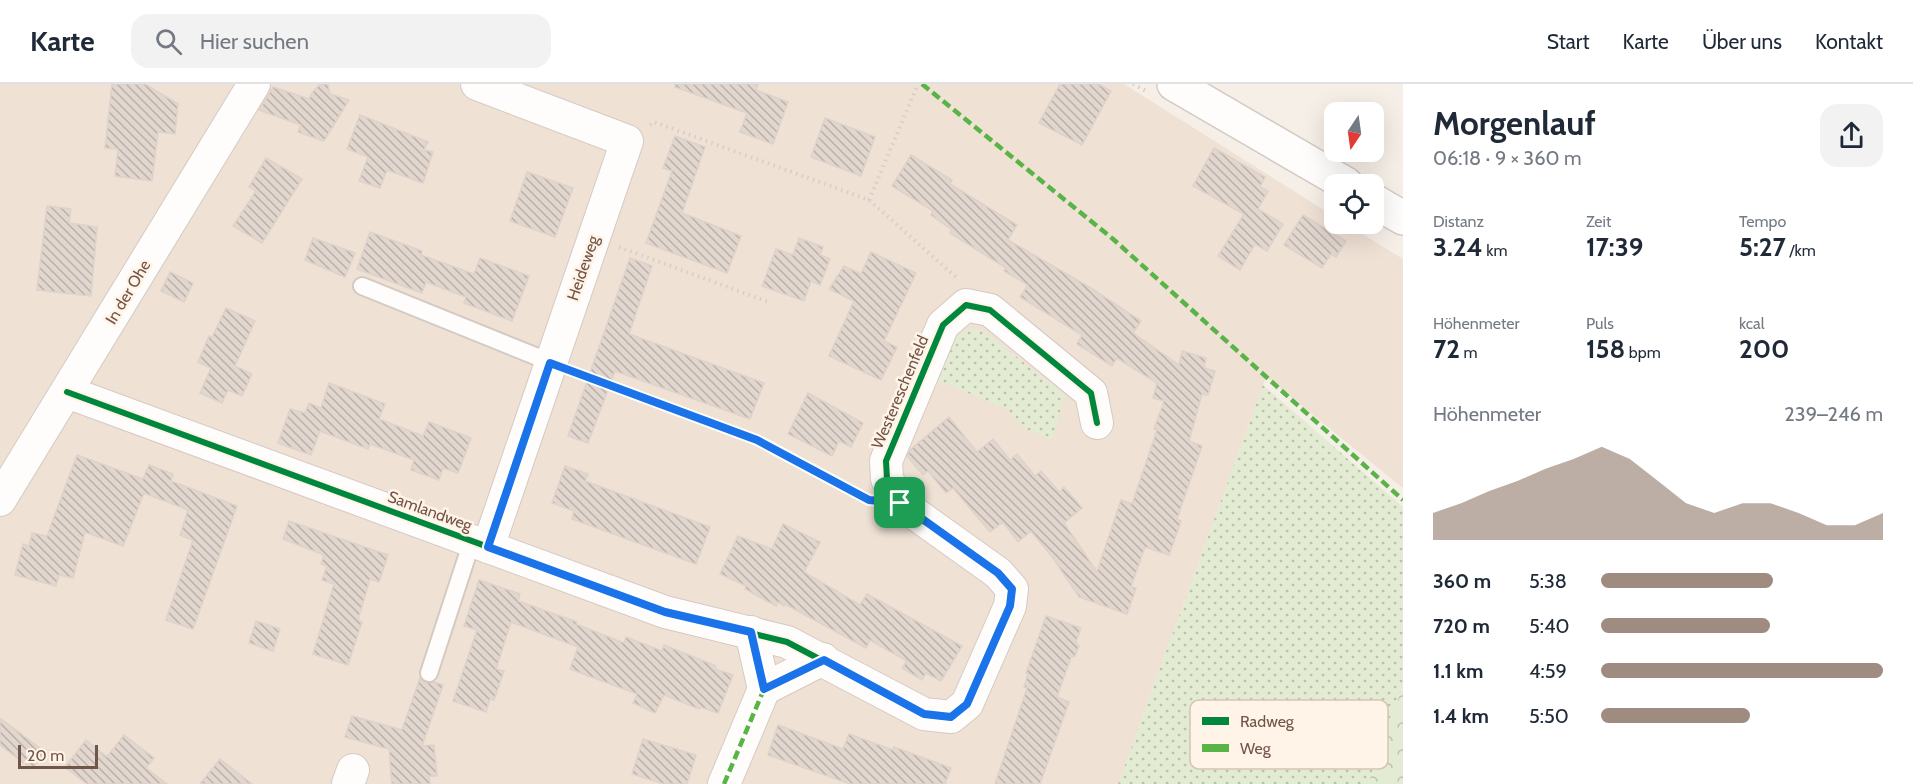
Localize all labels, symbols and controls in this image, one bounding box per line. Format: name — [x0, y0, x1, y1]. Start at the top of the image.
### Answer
search box — [131, 14, 551, 68]
text: Karte — [30, 24, 95, 58]
icon: search — [152, 25, 185, 58]
text: Hier suchen — [200, 28, 309, 55]
text: Start — [1547, 29, 1590, 54]
text: Karte — [1623, 29, 1669, 54]
text: Über uns — [1702, 29, 1782, 54]
text: Kontakt — [1815, 29, 1883, 54]
north arrow — [1324, 102, 1384, 162]
map controls — [1324, 102, 1384, 234]
text: Morgenlauf — [1433, 103, 1596, 143]
button: share — [1820, 104, 1883, 167]
text: 06:18 · 9 × 360 m — [1433, 146, 1582, 170]
button: locate — [1324, 174, 1384, 234]
text: Distanz — [1433, 212, 1484, 231]
text: Zeit — [1586, 212, 1611, 231]
text: Tempo — [1739, 212, 1786, 231]
text: 3.24 — [1433, 231, 1483, 263]
text: 17:39 — [1586, 231, 1643, 263]
text: 5:27 — [1739, 231, 1786, 263]
street label: Heideweg — [563, 232, 603, 303]
text: km — [1483, 241, 1508, 260]
text: /km — [1786, 241, 1816, 260]
street label: In der Ohe — [101, 257, 155, 327]
text: Höhenmeter — [1433, 314, 1519, 333]
text: Puls — [1586, 314, 1614, 333]
text: kcal — [1739, 314, 1765, 333]
street label: Westereschenfeld — [868, 332, 932, 452]
text: 72 — [1433, 333, 1460, 365]
text: 158 — [1586, 333, 1625, 365]
text: 200 — [1739, 333, 1789, 365]
text: m — [1460, 343, 1478, 362]
text: bpm — [1625, 343, 1661, 362]
text: Höhenmeter — [1433, 402, 1541, 426]
text: 239–246 m — [1784, 402, 1883, 426]
pin — [874, 477, 925, 528]
icon: arrive — [883, 486, 916, 519]
street label: Samlandweg — [385, 487, 476, 535]
text: 360 m — [1433, 569, 1491, 593]
text: 5:38 — [1529, 569, 1567, 593]
text: 720 m — [1433, 614, 1490, 638]
text: 5:40 — [1529, 614, 1570, 638]
text: 1.1 km — [1433, 659, 1483, 683]
text: 4:59 — [1529, 659, 1567, 683]
legend — [1190, 700, 1388, 769]
text: 1.4 km — [1433, 704, 1489, 728]
text: 5:50 — [1529, 704, 1569, 728]
text: Radweg — [1240, 712, 1295, 731]
text: Weg — [1240, 739, 1272, 758]
scale bar — [18, 742, 98, 770]
text: 20 m — [27, 746, 64, 765]

